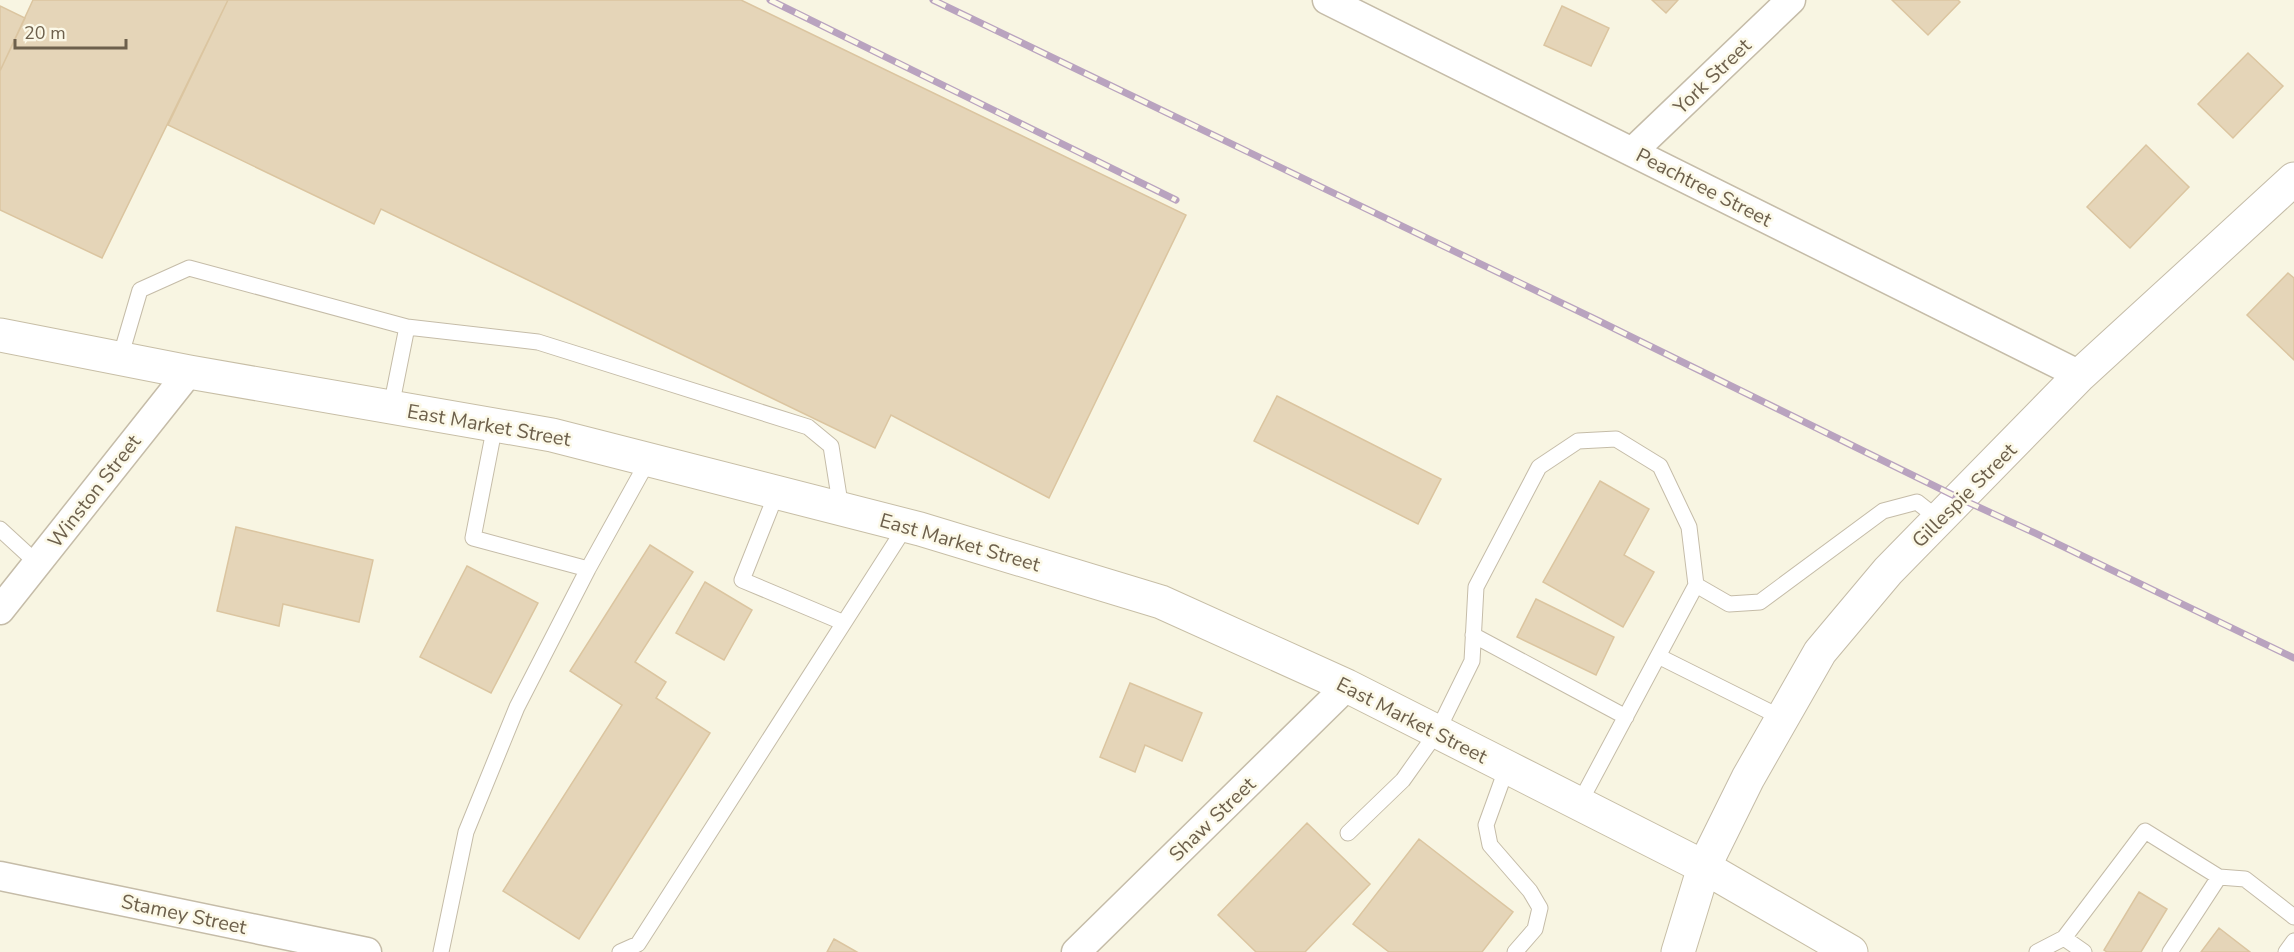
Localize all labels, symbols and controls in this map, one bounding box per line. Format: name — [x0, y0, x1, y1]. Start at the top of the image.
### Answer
scale bar — [15, 12, 126, 50]
text: 20 m — [24, 21, 66, 45]
street label: York Street — [1667, 32, 1758, 121]
street label: Peachtree Street — [1631, 142, 1777, 234]
street label: East Market Street — [405, 398, 574, 453]
street label: Winston Street — [42, 428, 148, 553]
street label: Gillespie Street — [1906, 436, 2023, 554]
street label: East Market Street — [876, 507, 1044, 579]
street label: East Market Street — [1332, 671, 1493, 771]
street label: Shaw Street — [1163, 771, 1262, 868]
street label: Stamey Street — [119, 888, 250, 941]

